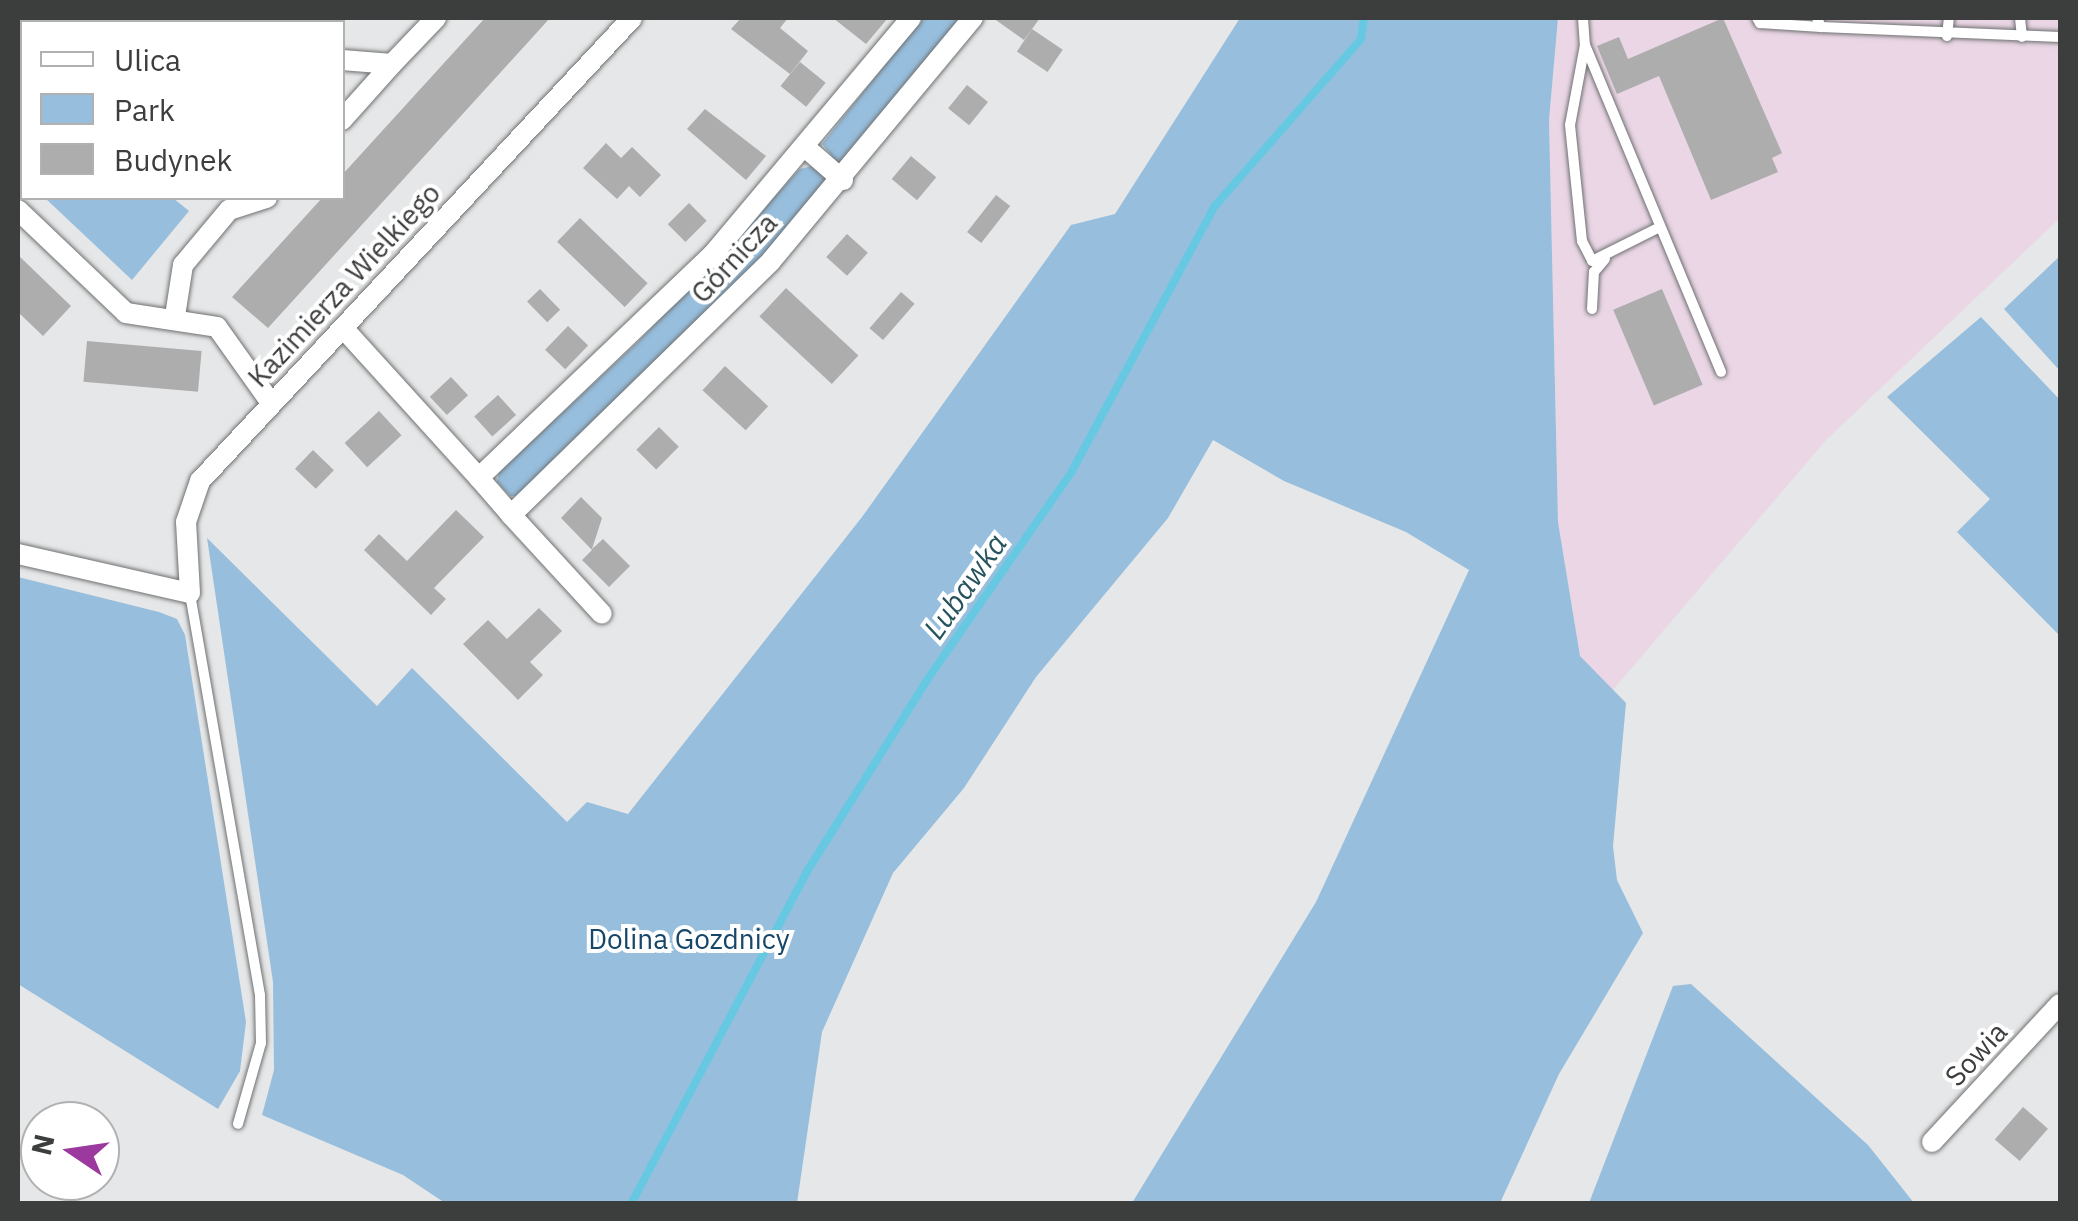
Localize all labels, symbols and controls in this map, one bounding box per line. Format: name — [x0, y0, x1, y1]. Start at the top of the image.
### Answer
legend — [20, 20, 345, 200]
text: Ulica — [114, 40, 181, 79]
text: Park — [114, 90, 175, 129]
text: Budynek — [114, 140, 232, 179]
street label: Kazimierza Wielkiego — [241, 176, 447, 394]
street label: Górnicza — [684, 206, 784, 310]
water label: Lubawka — [916, 526, 1014, 646]
park label: Dolina Gozdnicy — [588, 922, 790, 956]
street label: Sowia — [1938, 1015, 2014, 1093]
north arrow — [20, 1101, 120, 1201]
text: N — [22, 1131, 63, 1159]

